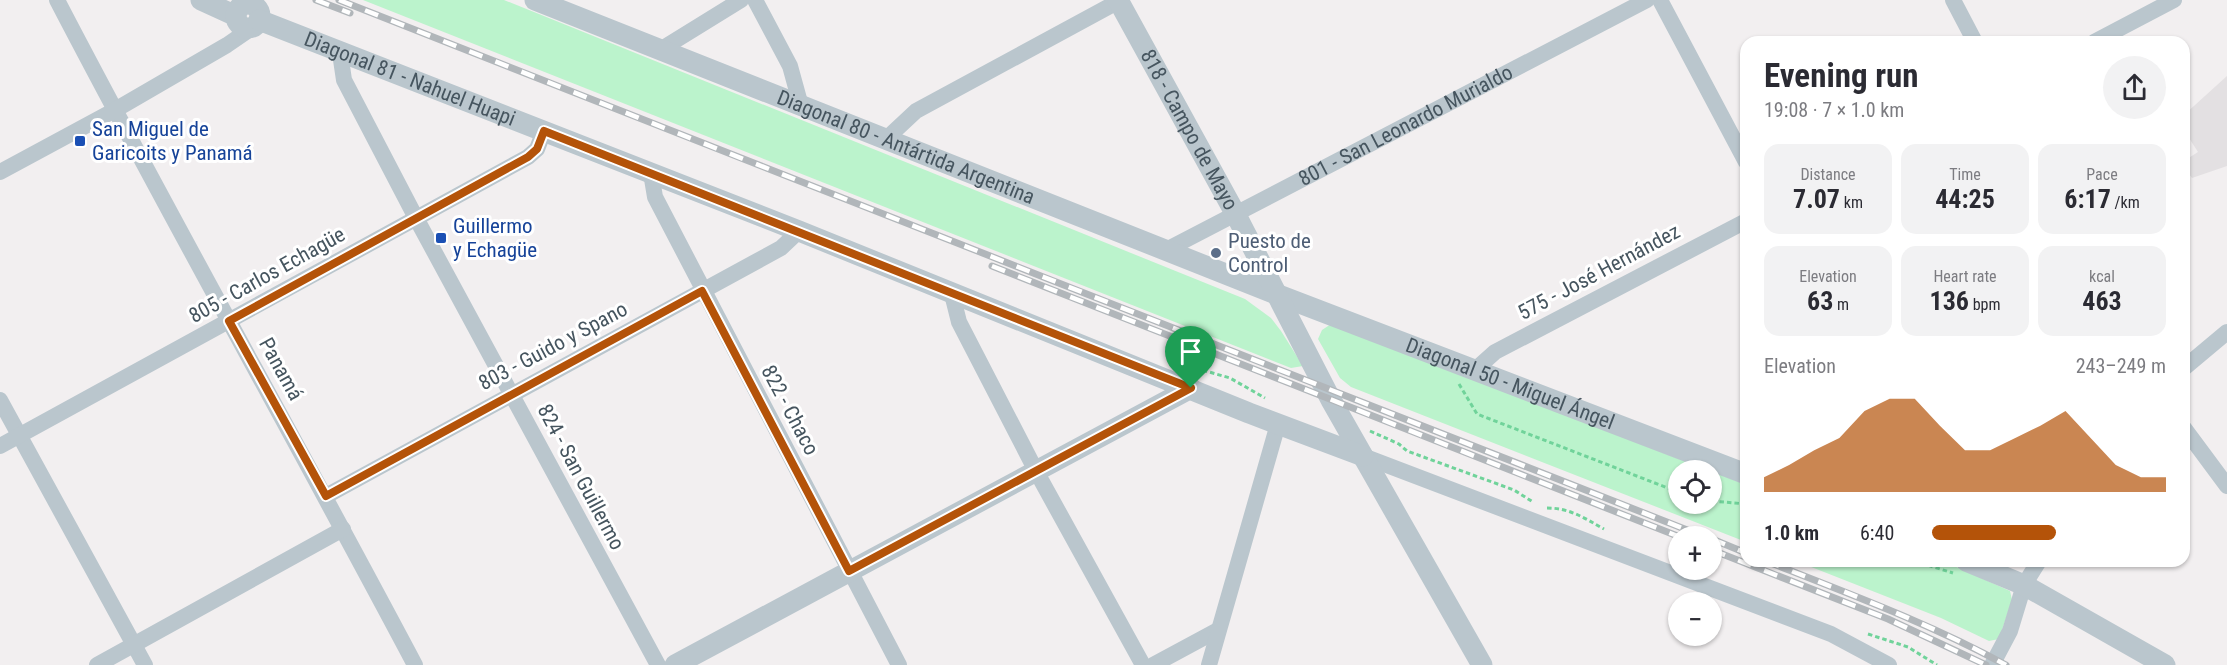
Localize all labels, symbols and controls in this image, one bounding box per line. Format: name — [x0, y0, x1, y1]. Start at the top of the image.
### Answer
street label: Diagonal 81 - Nahuel Huapi — [301, 27, 519, 131]
street label: 818 - Campo de Mayo — [1136, 45, 1243, 214]
text: Evening run — [1764, 56, 1919, 95]
button: share — [2103, 56, 2166, 119]
street label: 801 - San Leonardo Murialdo — [1295, 60, 1517, 191]
street label: Diagonal 80 - Antártida Argentina — [774, 85, 1038, 209]
text: 19:08 · 7 × 1.0 km — [1764, 98, 1904, 122]
place label: San Miguel de Garicoits y Panamá — [92, 117, 253, 165]
marker: San Miguel de Garicoits y Panamá — [73, 134, 87, 148]
text: Distance — [1800, 165, 1856, 184]
text: Time — [1949, 165, 1981, 184]
text: Pace — [2086, 165, 2118, 184]
text: 7.07 — [1793, 184, 1840, 214]
text: 44:25 — [1935, 184, 1995, 214]
text: 6:17 — [2064, 184, 2111, 214]
text: km — [1840, 193, 1863, 212]
text: /km — [2111, 193, 2140, 212]
place label: Guillermo y Echagüe — [453, 214, 537, 262]
street label: 575 - José Hernández — [1514, 219, 1684, 325]
street label: 805 - Carlos Echagüe — [185, 222, 349, 328]
place label: Puesto de Control — [1228, 229, 1311, 277]
marker: Guillermo y Echagüe — [434, 231, 448, 245]
marker: Puesto de Control — [1209, 246, 1223, 260]
text: Elevation — [1799, 267, 1857, 286]
text: Heart rate — [1933, 267, 1997, 286]
text: kcal — [2089, 267, 2115, 286]
text: 63 — [1807, 286, 1833, 316]
text: 136 — [1930, 286, 1969, 316]
text: 463 — [2082, 286, 2122, 316]
text: m — [1833, 295, 1849, 314]
text: bpm — [1969, 295, 2000, 314]
street label: 803 - Guido y Spano — [475, 297, 631, 395]
pin — [1165, 326, 1216, 388]
street label: Diagonal 50 - Miguel Ángel — [1403, 333, 1618, 434]
street label: Panamá — [254, 334, 308, 404]
icon: arrive — [1174, 335, 1207, 368]
text: Elevation — [1764, 354, 1836, 378]
text: 243–249 m — [2076, 354, 2166, 378]
street label: 822 - Chaco — [756, 361, 824, 459]
street label: 824 - San Guillermo — [532, 400, 630, 554]
map controls — [1668, 460, 1722, 646]
button: locate — [1668, 460, 1722, 514]
text: 1.0 km — [1764, 521, 1819, 545]
text: 6:40 — [1860, 521, 1894, 545]
button: + — [1668, 526, 1722, 580]
button: − — [1668, 592, 1722, 646]

